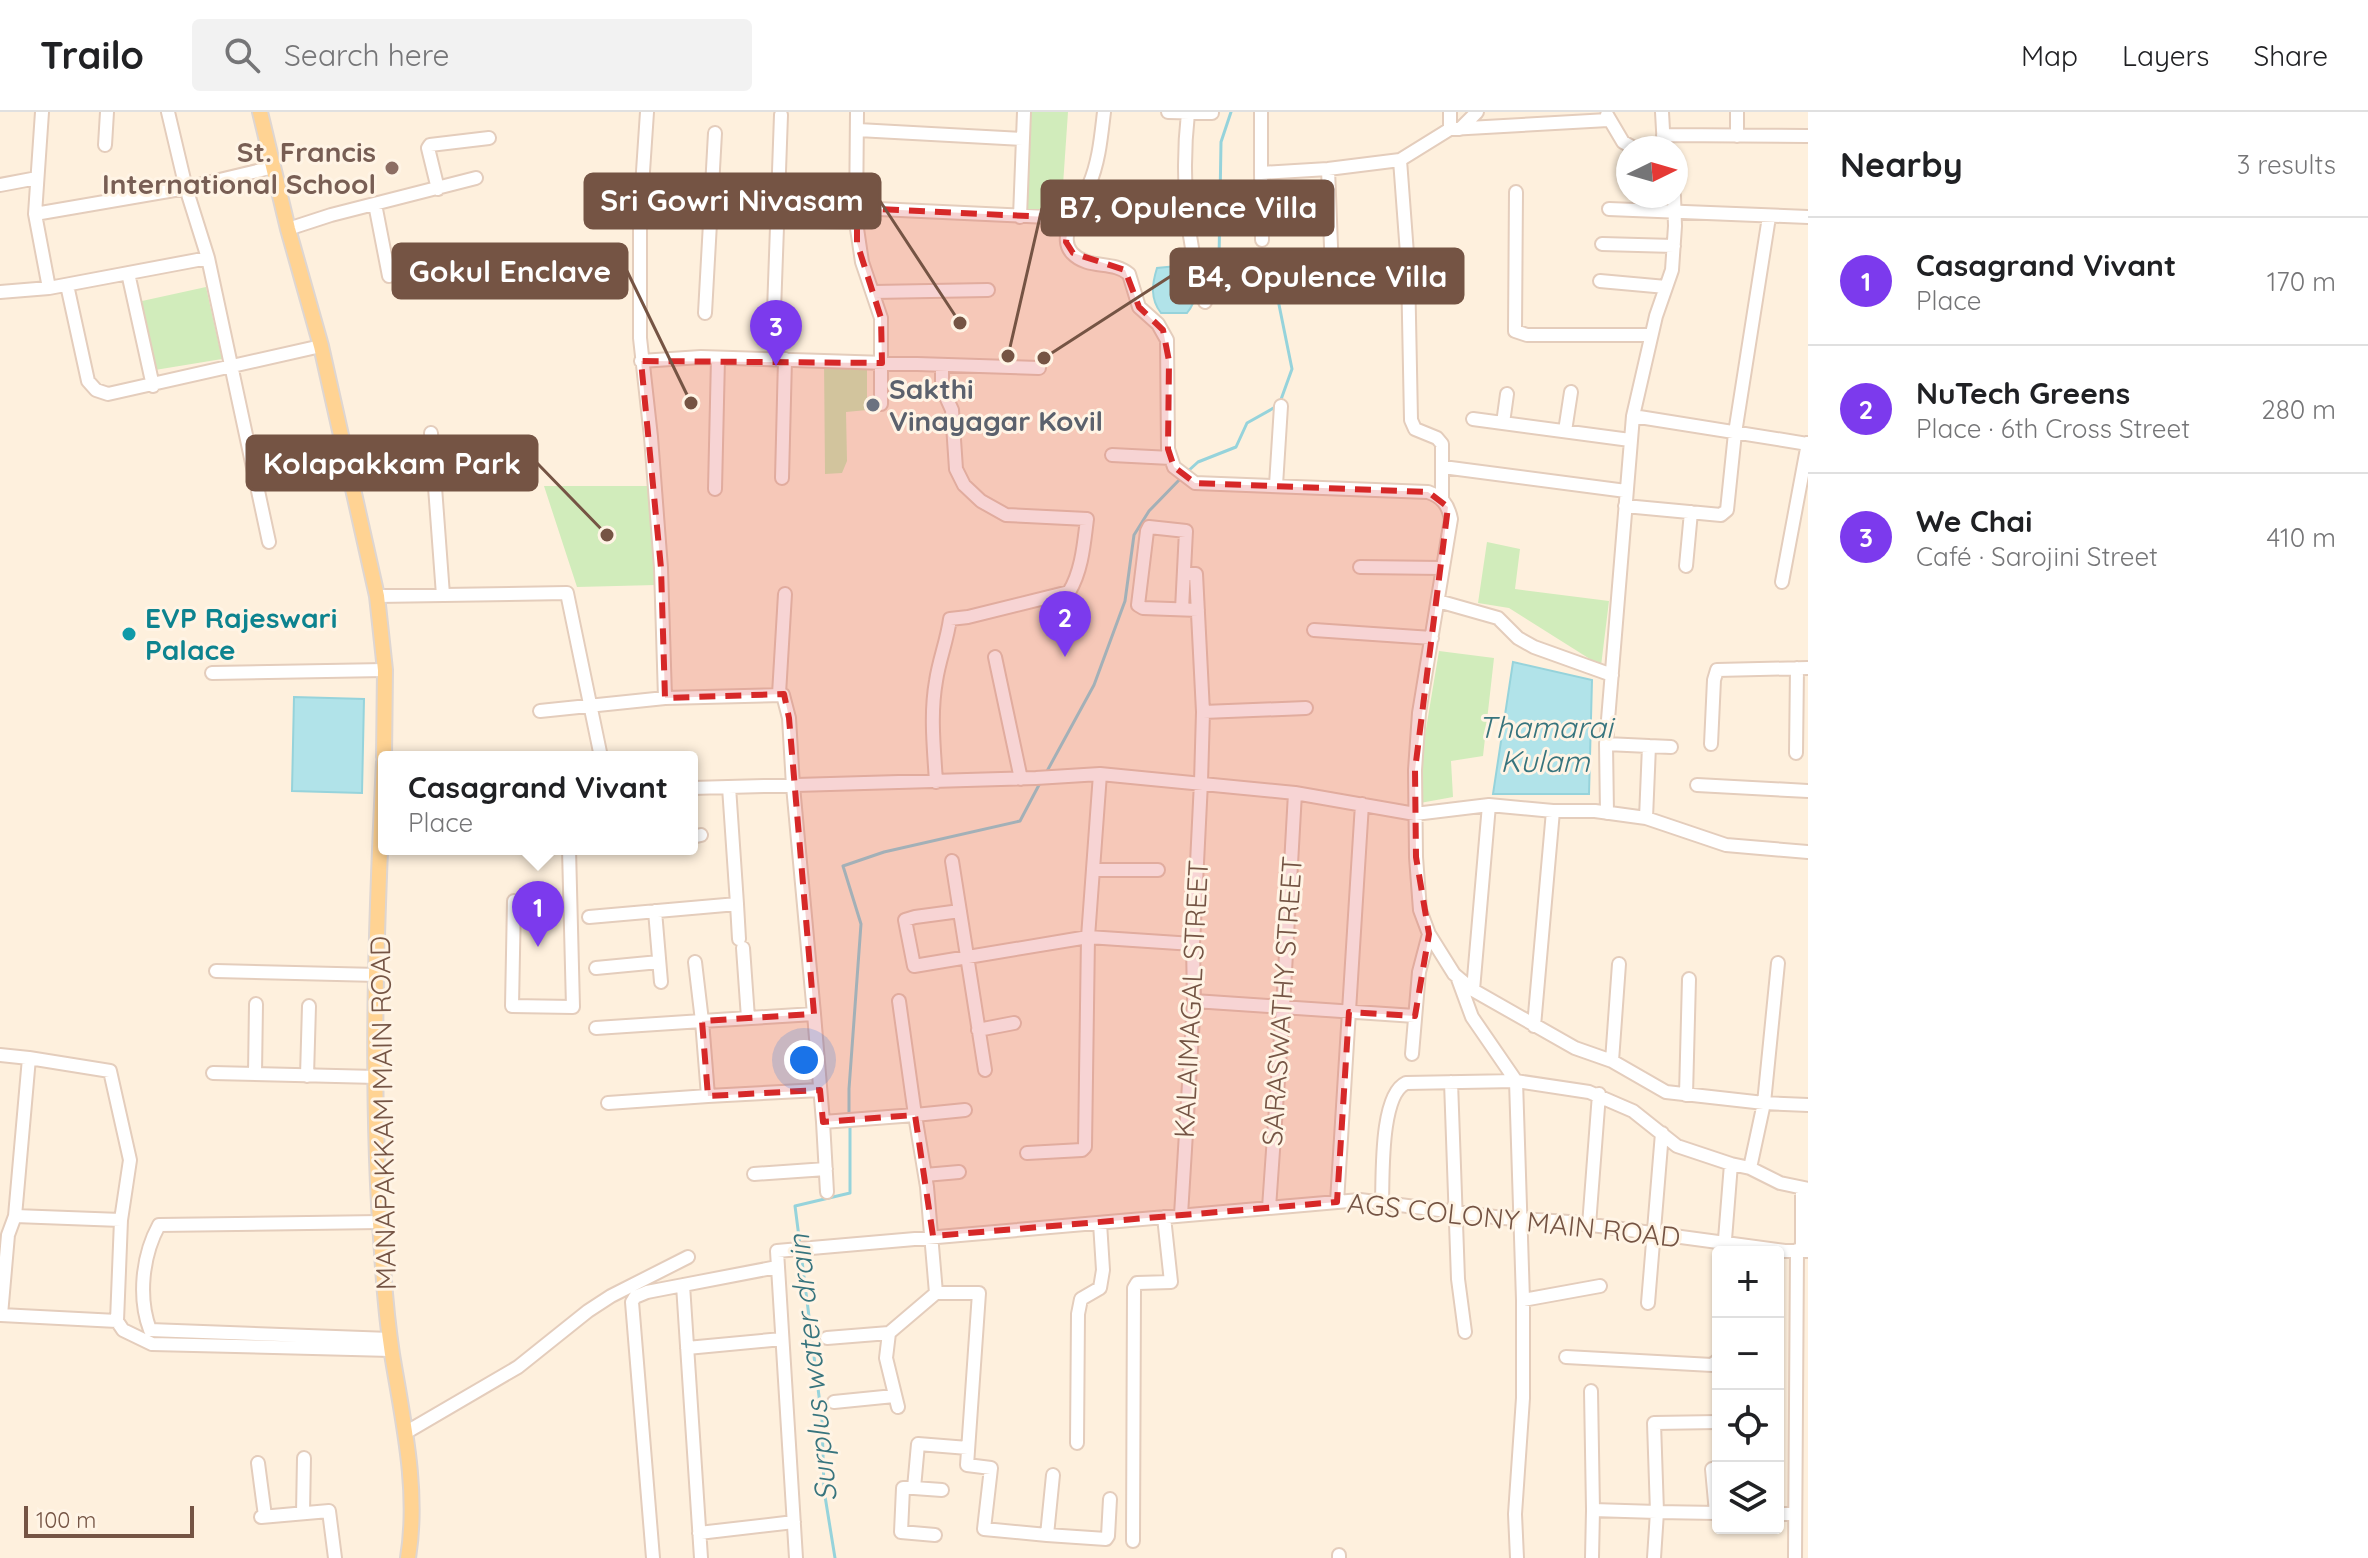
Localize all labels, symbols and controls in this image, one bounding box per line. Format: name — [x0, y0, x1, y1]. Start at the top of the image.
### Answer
search box — [192, 19, 752, 91]
text: Trailo — [40, 31, 144, 79]
icon: search — [220, 33, 264, 77]
text: Search here — [284, 36, 450, 74]
text: Map — [2021, 38, 2078, 73]
text: Layers — [2122, 38, 2209, 73]
text: Share — [2253, 38, 2328, 73]
place label: St. Francis International School — [102, 134, 376, 201]
north arrow — [1616, 136, 1688, 208]
text: Nearby — [1840, 143, 1963, 186]
text: 3 results — [2237, 148, 2336, 181]
marker: St. Francis International School — [383, 159, 401, 177]
callout: Sri Gowri Nivasam — [585, 174, 880, 228]
text: Sri Gowri Nivasam — [600, 181, 864, 219]
callout: B7, Opulence Villa — [1042, 181, 1333, 235]
text: B7, Opulence Villa — [1059, 188, 1317, 226]
callout: Gokul Enclave — [393, 244, 627, 298]
text: Casagrand Vivant — [1916, 246, 2176, 284]
callout: B4, Opulence Villa — [1171, 249, 1463, 303]
text: Gokul Enclave — [409, 252, 611, 290]
text: B4, Opulence Villa — [1187, 257, 1447, 295]
text: 1 — [1861, 265, 1871, 298]
text: 170 m — [2267, 265, 2336, 298]
text: Place — [1916, 284, 1981, 317]
pin: 3 — [750, 300, 802, 366]
place label: Sakthi Vinayagar Kovil — [889, 371, 1103, 438]
text: NuTech Greens — [1916, 374, 2130, 412]
text: 2 — [1859, 393, 1873, 426]
text: 280 m — [2261, 393, 2336, 426]
marker: Sakthi Vinayagar Kovil — [864, 396, 882, 414]
text: Place · 6th Cross Street — [1916, 412, 2190, 445]
callout: Kolapakkam Park — [247, 436, 537, 490]
text: Kolapakkam Park — [263, 444, 521, 482]
text: We Chai — [1916, 502, 2032, 540]
text: 3 — [1859, 521, 1873, 554]
text: 410 m — [2267, 521, 2336, 554]
text: Café · Sarojini Street — [1916, 540, 2158, 573]
pin: 2 — [1039, 591, 1091, 657]
place label: EVP Rajeswari Palace — [145, 600, 337, 667]
marker: EVP Rajeswari Palace — [120, 625, 138, 643]
water label: Thamarai Kulam — [1478, 708, 1616, 780]
popup — [378, 751, 698, 855]
text: Casagrand Vivant — [408, 768, 668, 806]
text: Place — [408, 806, 473, 839]
street label: SARASWATHY STREET — [1254, 855, 1309, 1147]
street label: KALAIMAGAL STREET — [1166, 859, 1215, 1139]
pin: 1 — [512, 881, 564, 947]
street label: MANAPAKKAM MAIN ROAD — [362, 935, 403, 1291]
your location — [784, 1040, 824, 1080]
street label: AGS COLONY MAIN ROAD — [1346, 1185, 1682, 1254]
water label: Surplus water drain — [779, 1232, 845, 1504]
map controls — [1712, 1246, 1784, 1534]
button: + — [1712, 1246, 1784, 1318]
button: − — [1712, 1318, 1784, 1390]
button: locate — [1712, 1390, 1784, 1462]
button: layers — [1712, 1462, 1784, 1534]
scale bar — [24, 1502, 194, 1538]
text: 100 m — [36, 1506, 96, 1534]

